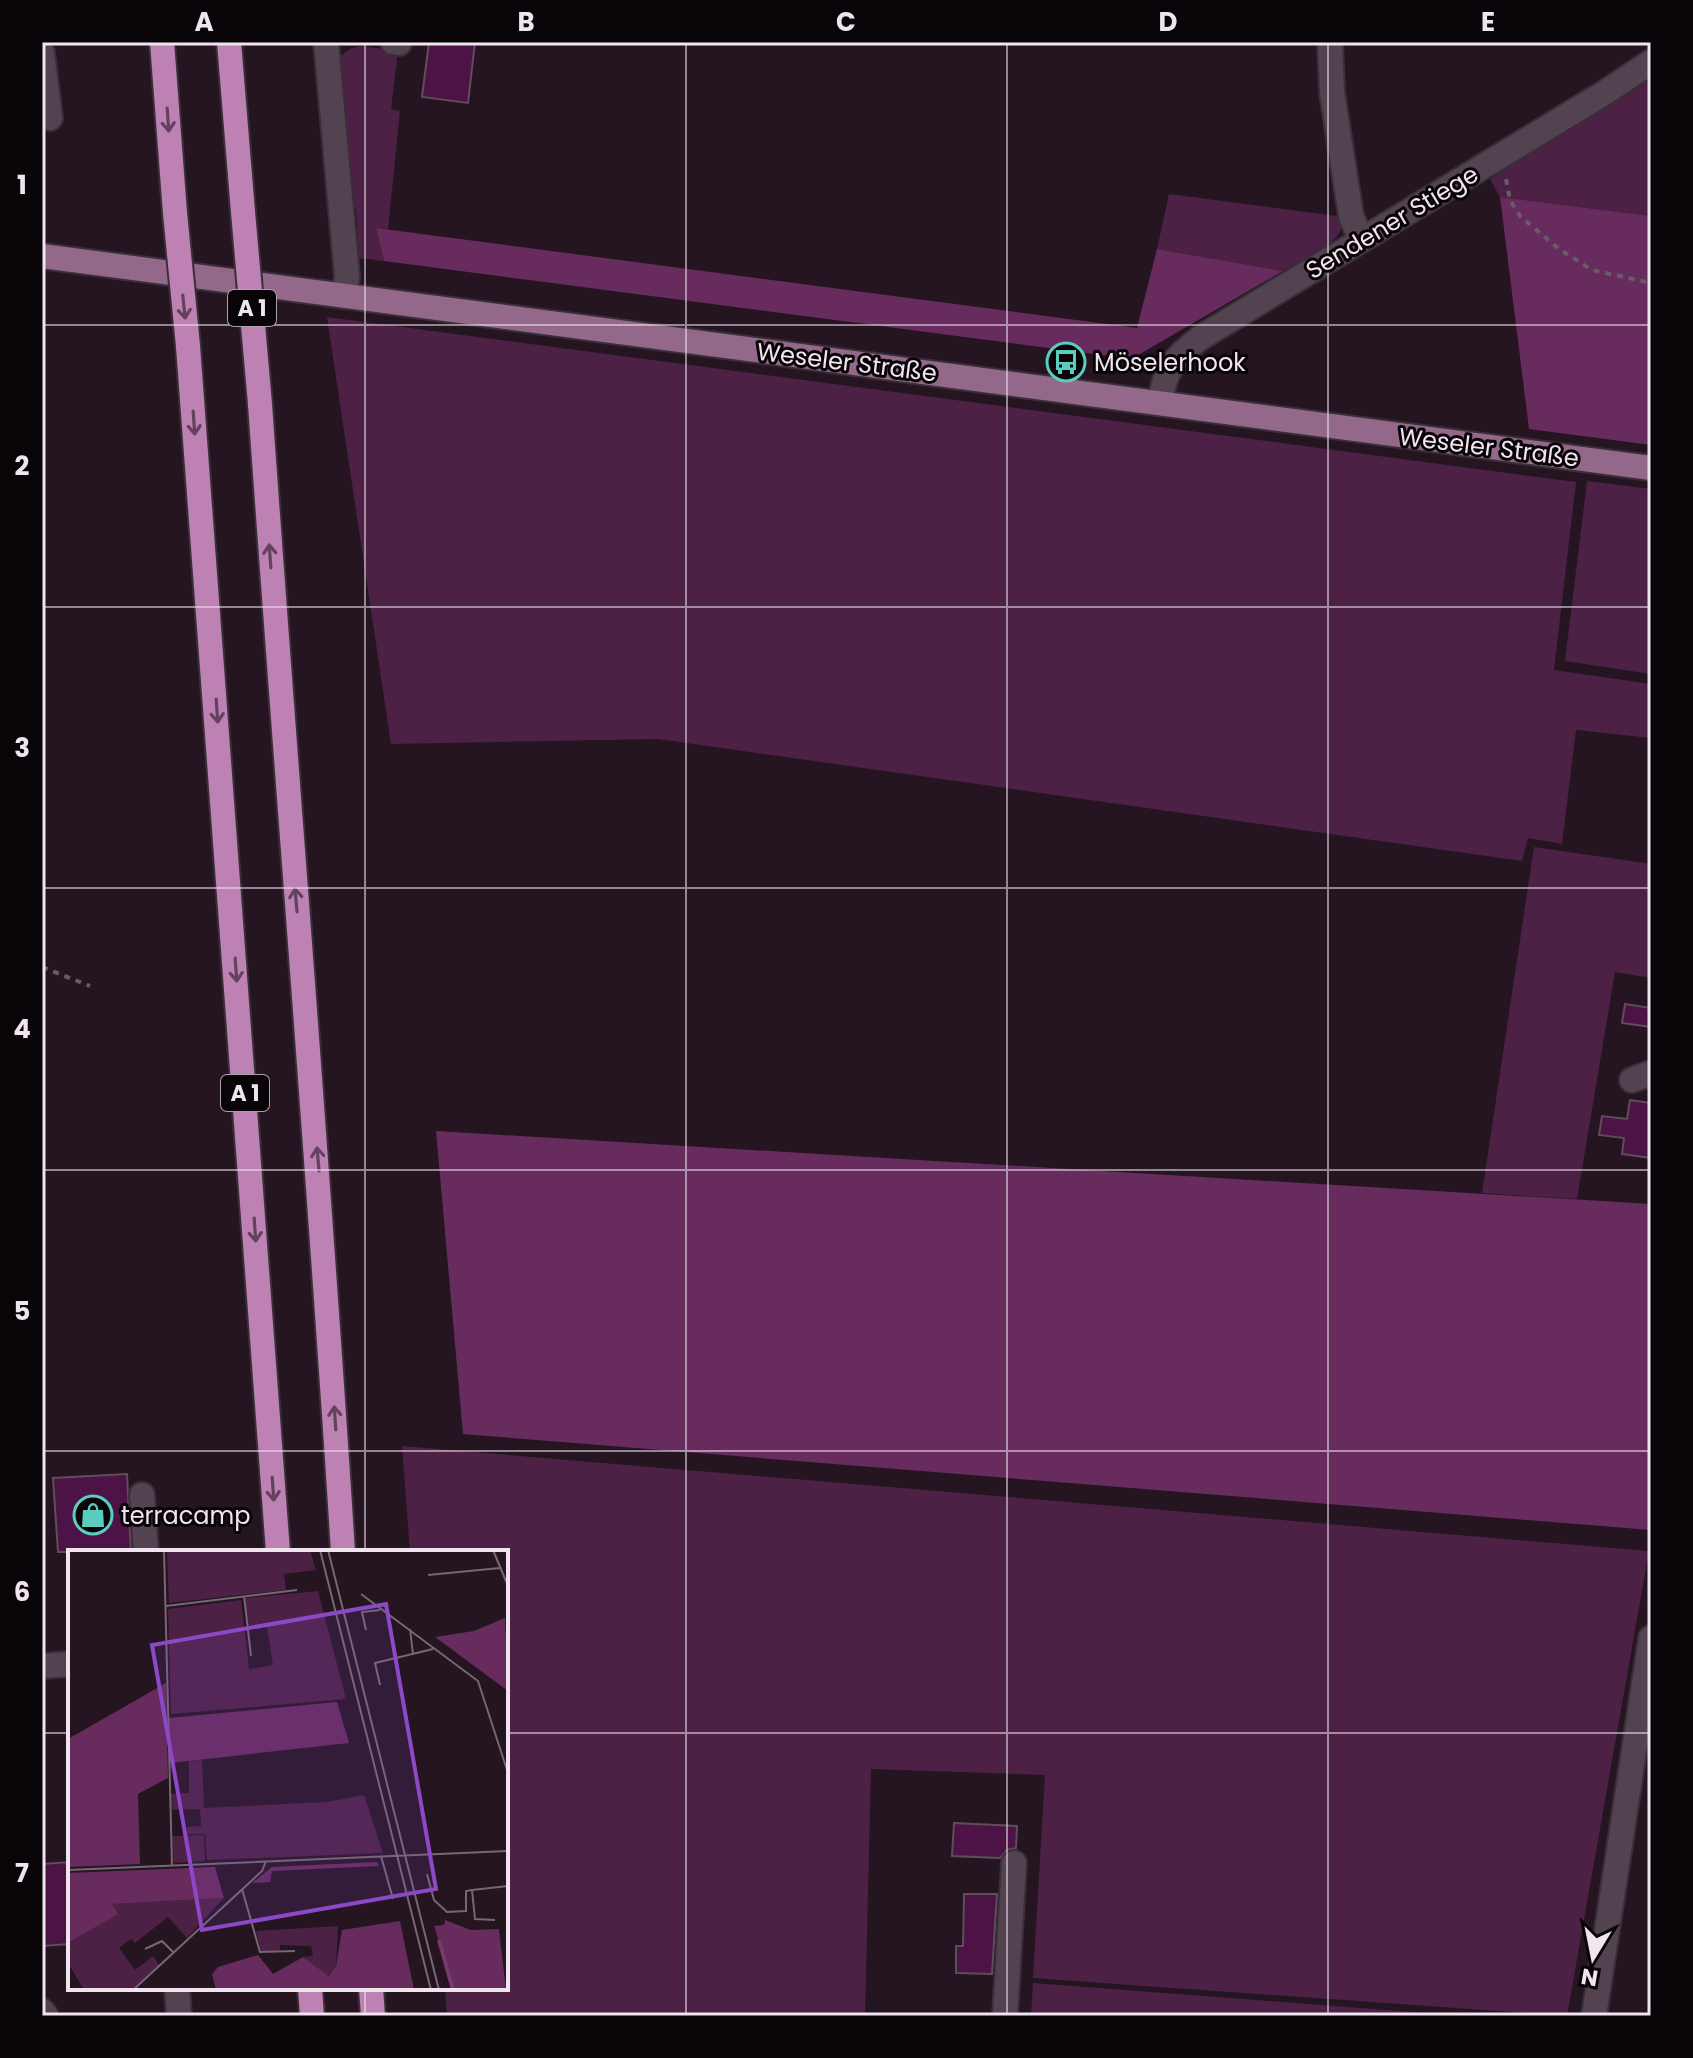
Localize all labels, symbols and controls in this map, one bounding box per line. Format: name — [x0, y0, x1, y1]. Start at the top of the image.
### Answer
text: A — [194, 4, 214, 40]
text: B — [517, 4, 535, 40]
text: C — [836, 4, 856, 40]
text: D — [1159, 4, 1178, 40]
text: E — [1481, 4, 1495, 40]
one-way arrow — [161, 106, 176, 133]
street label: Sendener Stiege — [1300, 157, 1484, 287]
text: 1 — [17, 167, 27, 203]
road number: A 1 — [228, 290, 276, 326]
one-way arrow — [177, 293, 192, 320]
street label: Weseler Straße — [755, 335, 939, 389]
bus stop icon: Möselerhook — [1045, 341, 1087, 383]
place label: Möselerhook — [1094, 346, 1246, 379]
one-way arrow — [187, 410, 202, 436]
street label: Weseler Straße — [1397, 420, 1581, 474]
text: 2 — [15, 448, 30, 484]
one-way arrow — [262, 543, 277, 570]
one-way arrow — [209, 697, 224, 724]
text: 3 — [14, 730, 30, 766]
one-way arrow — [288, 887, 303, 914]
one-way arrow — [229, 956, 244, 983]
text: 4 — [13, 1011, 31, 1047]
road number: A 1 — [221, 1075, 269, 1111]
one-way arrow — [310, 1146, 325, 1173]
one-way arrow — [248, 1216, 263, 1243]
text: 5 — [14, 1293, 30, 1329]
one-way arrow — [327, 1405, 342, 1432]
one-way arrow — [266, 1475, 281, 1502]
shop icon: terracamp — [72, 1494, 114, 1536]
place label: terracamp — [121, 1499, 250, 1532]
inset map — [68, 1550, 508, 1990]
text: 6 — [14, 1574, 30, 1610]
text: 7 — [15, 1855, 29, 1891]
north arrow — [1553, 1918, 1633, 1998]
text: N — [1579, 1961, 1600, 1994]

